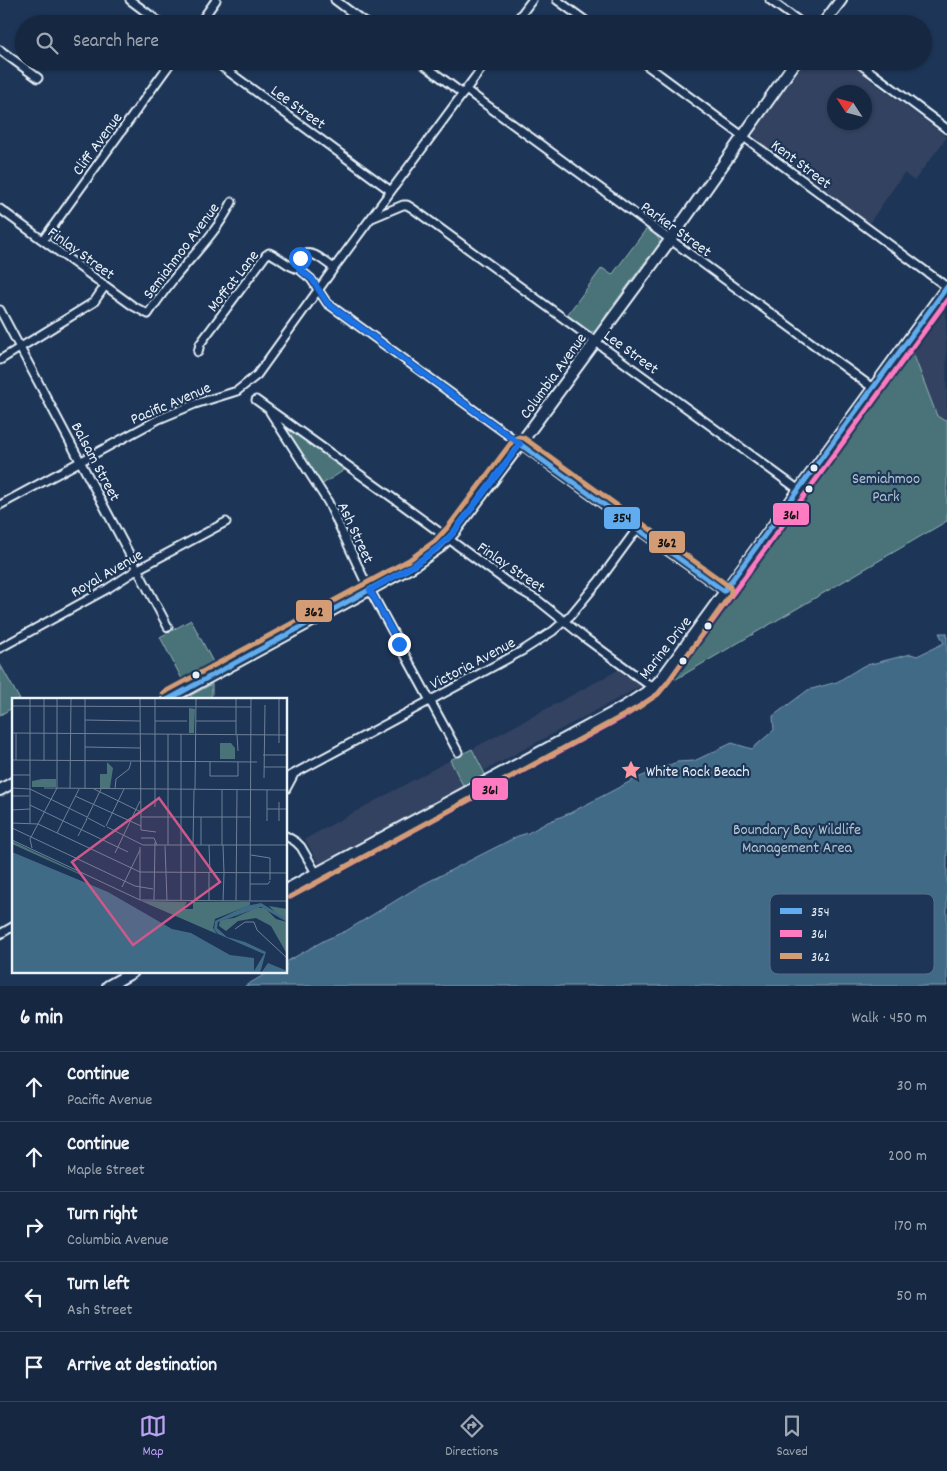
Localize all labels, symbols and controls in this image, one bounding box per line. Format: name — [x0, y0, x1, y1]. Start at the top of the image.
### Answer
search box — [15, 15, 932, 70]
icon: search — [33, 29, 61, 57]
text: Search here — [73, 29, 159, 56]
street label: Lee Street — [265, 80, 330, 136]
north arrow — [827, 85, 872, 130]
street label: Cliff Avenue — [67, 108, 129, 181]
street label: Kent Street — [766, 135, 836, 195]
street label: Parker Street — [635, 196, 716, 264]
street label: Semiahmoo Avenue — [138, 198, 226, 305]
street label: Finlay Street — [42, 222, 119, 286]
street label: Moffat Lane — [202, 246, 265, 317]
route start — [289, 247, 312, 270]
street label: Lee Street — [598, 325, 663, 381]
street label: Columbia Avenue — [515, 329, 593, 424]
street label: Pacific Avenue — [127, 377, 215, 432]
street label: Balsam Street — [64, 419, 125, 506]
unlabelled marker — [809, 463, 819, 473]
park label: Semiahmoo Park — [852, 468, 920, 509]
unlabelled marker — [804, 484, 814, 494]
street label: Ash Street — [331, 499, 379, 568]
line badge: 361 — [772, 502, 810, 526]
line badge: 354 — [603, 506, 641, 530]
text: 361 — [783, 506, 799, 526]
text: 354 — [613, 509, 631, 529]
line badge: 362 — [648, 530, 686, 554]
text: 362 — [657, 534, 677, 554]
street label: Finlay Street — [472, 537, 549, 599]
street label: Royal Avenue — [67, 544, 148, 604]
line badge: 362 — [295, 599, 333, 623]
text: 362 — [304, 603, 324, 623]
street label: Marine Drive — [634, 612, 698, 685]
unlabelled marker — [703, 621, 713, 631]
street label: Victoria Avenue — [426, 632, 520, 696]
route end — [388, 633, 411, 656]
unlabelled marker — [678, 656, 688, 666]
unlabelled marker — [191, 670, 201, 680]
inset map — [12, 698, 288, 974]
place icon: White Rock Beach — [620, 759, 642, 781]
place label: White Rock Beach — [646, 761, 750, 784]
line badge: 361 — [471, 777, 509, 801]
text: 361 — [482, 781, 498, 801]
park label: Boundary Bay Wildlife Management Area — [733, 819, 861, 860]
legend — [770, 894, 934, 974]
text: 354 — [811, 903, 830, 923]
text: 361 — [811, 925, 827, 945]
text: 362 — [811, 948, 830, 968]
text: 6 min — [20, 1004, 63, 1034]
text: Walk · 450 m — [852, 1007, 927, 1030]
text: Continue — [67, 1062, 129, 1089]
icon: ahead — [20, 1073, 48, 1101]
text: 30 m — [897, 1075, 927, 1098]
text: Pacific Avenue — [67, 1089, 152, 1112]
text: Continue — [67, 1132, 129, 1159]
icon: ahead — [20, 1143, 48, 1171]
text: 200 m — [888, 1145, 927, 1168]
text: Maple Street — [67, 1159, 145, 1182]
text: Turn right — [67, 1202, 138, 1229]
icon: right — [20, 1213, 48, 1241]
text: 170 m — [894, 1215, 927, 1238]
text: Columbia Avenue — [67, 1229, 169, 1252]
text: Turn left — [67, 1272, 130, 1299]
icon: left — [20, 1283, 48, 1311]
text: 50 m — [896, 1285, 927, 1308]
text: Ash Street — [67, 1299, 132, 1322]
icon: arrive — [20, 1353, 48, 1381]
text: Arrive at destination — [67, 1353, 217, 1380]
tab: Map — [139, 1412, 167, 1462]
tab: Directions — [445, 1412, 498, 1462]
tab: Saved — [777, 1412, 808, 1462]

